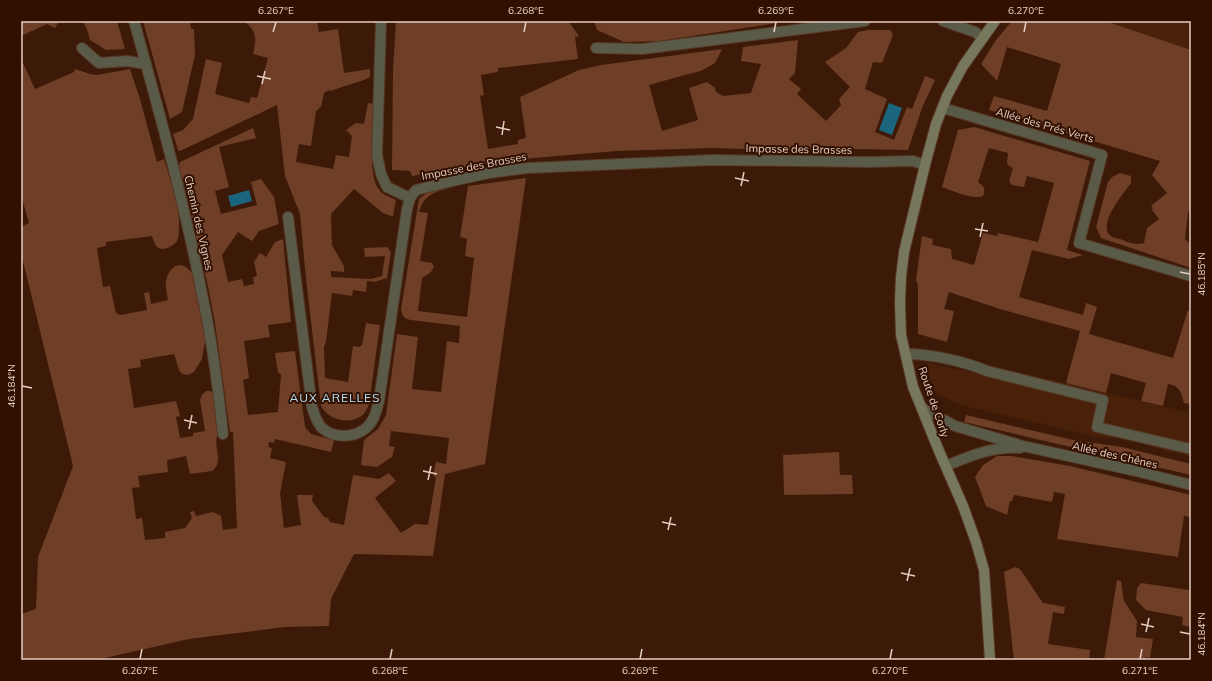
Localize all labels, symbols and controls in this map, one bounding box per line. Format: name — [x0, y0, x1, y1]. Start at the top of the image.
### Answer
text: 6.267°E — [258, 4, 294, 17]
text: 6.268°E — [508, 4, 544, 17]
text: 6.269°E — [758, 4, 794, 17]
text: 6.270°E — [1008, 4, 1044, 17]
street label: Allée des Prés Verts — [995, 104, 1095, 146]
street label: Impasse des Brasses — [746, 141, 852, 157]
street label: Impasse des Brasses — [420, 149, 528, 183]
street label: Chemin des Vignes — [181, 174, 217, 272]
text: 46.185°N — [1195, 252, 1208, 296]
text: 46.184°N — [5, 364, 18, 408]
street label: Route de Corly — [915, 365, 953, 439]
district label: AUX ARELLES — [289, 390, 381, 405]
street label: Allée des Chênes — [1071, 438, 1159, 472]
text: 46.184°N — [1195, 612, 1208, 656]
text: 6.267°E — [122, 664, 158, 677]
text: 6.268°E — [372, 664, 408, 677]
text: 6.269°E — [622, 664, 658, 677]
text: 6.270°E — [872, 664, 908, 677]
text: 6.271°E — [1122, 664, 1158, 677]

